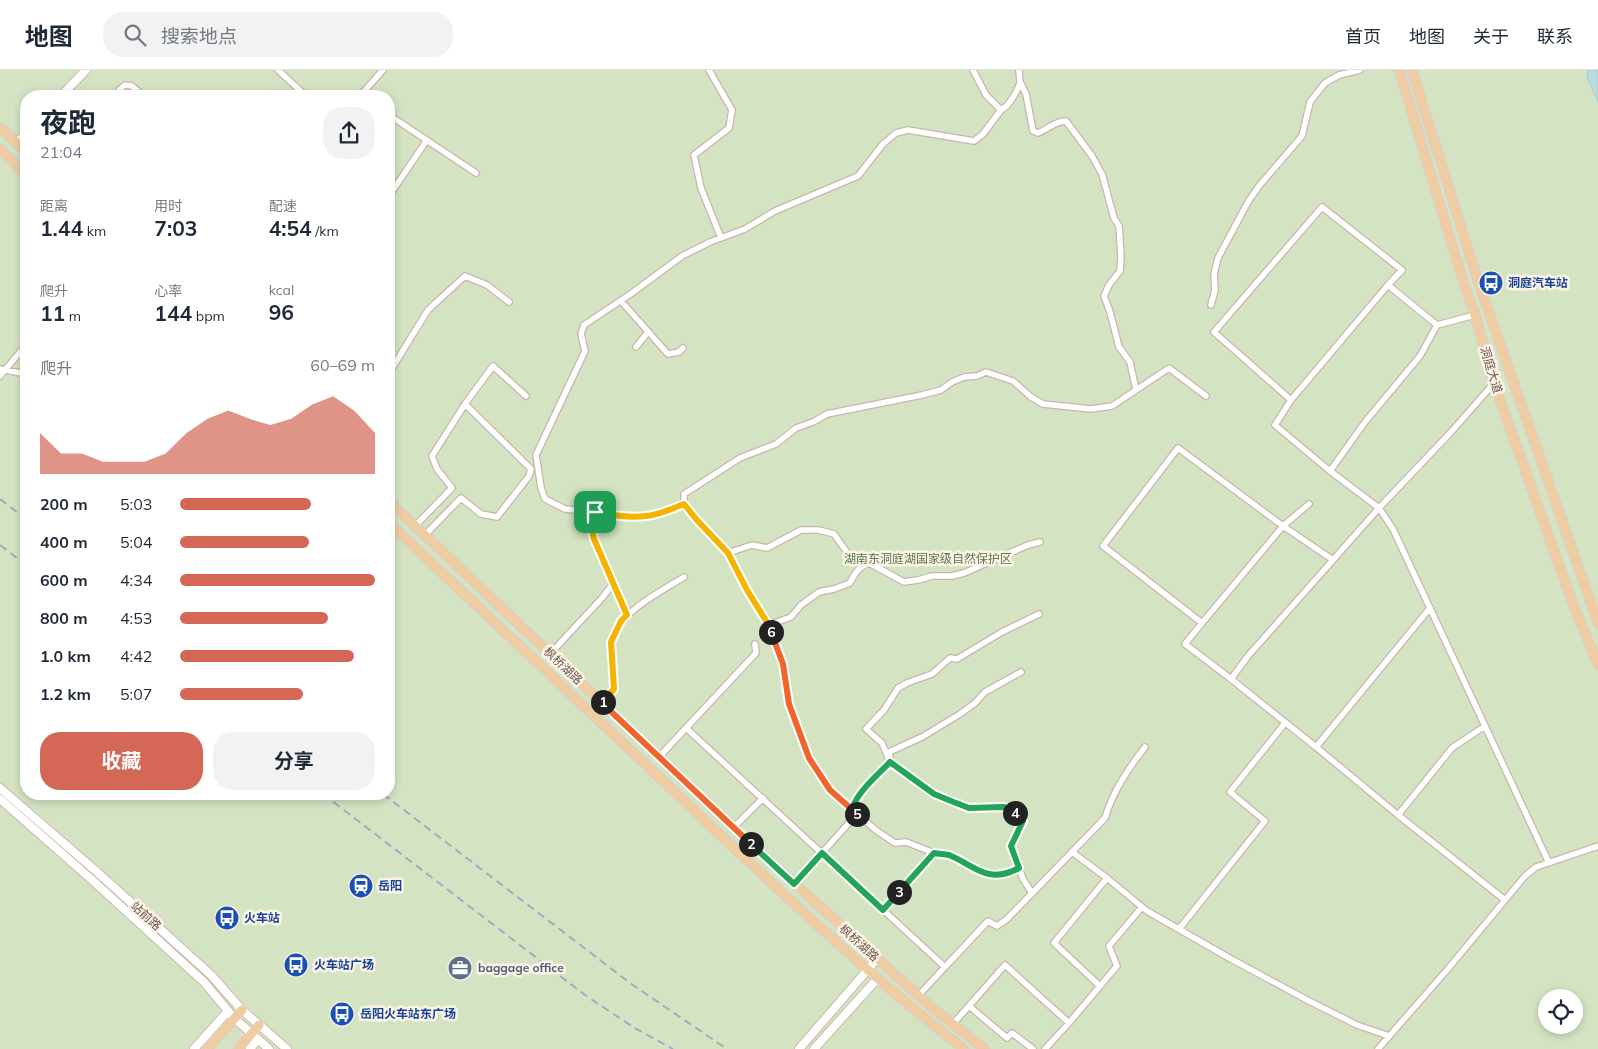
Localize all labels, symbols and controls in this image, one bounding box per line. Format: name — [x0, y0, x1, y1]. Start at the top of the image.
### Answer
search box — [103, 12, 453, 57]
text: 地图 — [25, 21, 73, 51]
icon: search — [121, 21, 149, 49]
text: 搜索地点 — [161, 24, 237, 48]
text: 首页 — [1345, 25, 1381, 48]
text: 地图 — [1409, 25, 1445, 48]
text: 关于 — [1473, 25, 1509, 48]
text: 联系 — [1537, 25, 1573, 48]
text: 夜跑 — [40, 105, 96, 140]
button: share — [323, 107, 375, 159]
text: 21:04 — [40, 142, 82, 162]
text: 距离 — [40, 197, 68, 215]
text: 用时 — [154, 197, 182, 215]
text: 配速 — [269, 197, 297, 215]
text: 1.44 — [40, 215, 83, 241]
text: 7:03 — [154, 215, 197, 241]
text: 4:54 — [269, 215, 312, 241]
text: km — [83, 222, 106, 240]
text: /km — [312, 222, 339, 240]
bus stop icon: 洞庭汽车站 — [1478, 270, 1504, 296]
place label: 洞庭汽车站 — [1508, 275, 1568, 290]
text: kcal — [269, 281, 294, 299]
text: 爬升 — [40, 282, 68, 300]
text: 心率 — [154, 282, 182, 300]
text: 96 — [269, 299, 294, 325]
text: 11 — [40, 300, 65, 326]
text: 144 — [154, 300, 192, 326]
text: m — [65, 307, 81, 325]
text: bpm — [192, 307, 225, 325]
street label: 洞庭大道 — [1477, 345, 1506, 395]
text: 60–69 m — [310, 355, 375, 375]
text: 爬升 — [40, 358, 72, 378]
pin — [574, 491, 616, 533]
text: 200 m — [40, 494, 88, 514]
text: 5:03 — [120, 494, 152, 514]
icon: arrive — [581, 498, 609, 526]
text: 400 m — [40, 532, 88, 552]
text: 5:04 — [120, 532, 152, 552]
park label: 湖南东洞庭湖国家级自然保护区 — [844, 551, 1012, 566]
text: 600 m — [40, 570, 88, 590]
text: 4:34 — [120, 570, 152, 590]
text: 800 m — [40, 608, 88, 628]
text: 4:53 — [120, 608, 152, 628]
pin: 6 — [758, 620, 784, 644]
text: 6 — [767, 623, 776, 641]
street label: 枫桥湖路 — [541, 644, 586, 687]
text: 1.0 km — [40, 646, 91, 666]
text: 4:42 — [120, 646, 152, 666]
text: 1.2 km — [40, 684, 91, 704]
text: 5:07 — [120, 684, 152, 704]
pin: 1 — [590, 690, 616, 714]
text: 1 — [599, 693, 608, 711]
button: 收藏 — [40, 732, 203, 790]
button: 分享 — [213, 732, 375, 790]
pin: 4 — [1002, 800, 1028, 826]
pin: 5 — [844, 802, 870, 826]
text: 4 — [1011, 804, 1020, 822]
text: 5 — [853, 805, 862, 823]
pin: 2 — [738, 832, 764, 856]
text: 2 — [747, 835, 756, 853]
station icon: 岳阳 — [348, 873, 374, 899]
place label: 岳阳 — [378, 878, 402, 893]
pin: 3 — [886, 880, 912, 904]
text: 3 — [895, 883, 904, 901]
street label: 站前路 — [128, 898, 165, 933]
bus stop icon: 火车站 — [214, 905, 240, 931]
place label: 火车站 — [244, 910, 280, 925]
street label: 枫桥湖路 — [836, 921, 882, 964]
bus stop icon: 火车站广场 — [283, 952, 309, 978]
office icon: baggage office — [447, 955, 473, 981]
place label: 火车站广场 — [314, 957, 374, 972]
place label: baggage office — [478, 960, 564, 975]
map controls — [1538, 989, 1583, 1034]
button: locate — [1538, 989, 1583, 1034]
bus stop icon: 岳阳火车站东广场 — [329, 1001, 355, 1027]
place label: 岳阳火车站东广场 — [360, 1006, 456, 1021]

